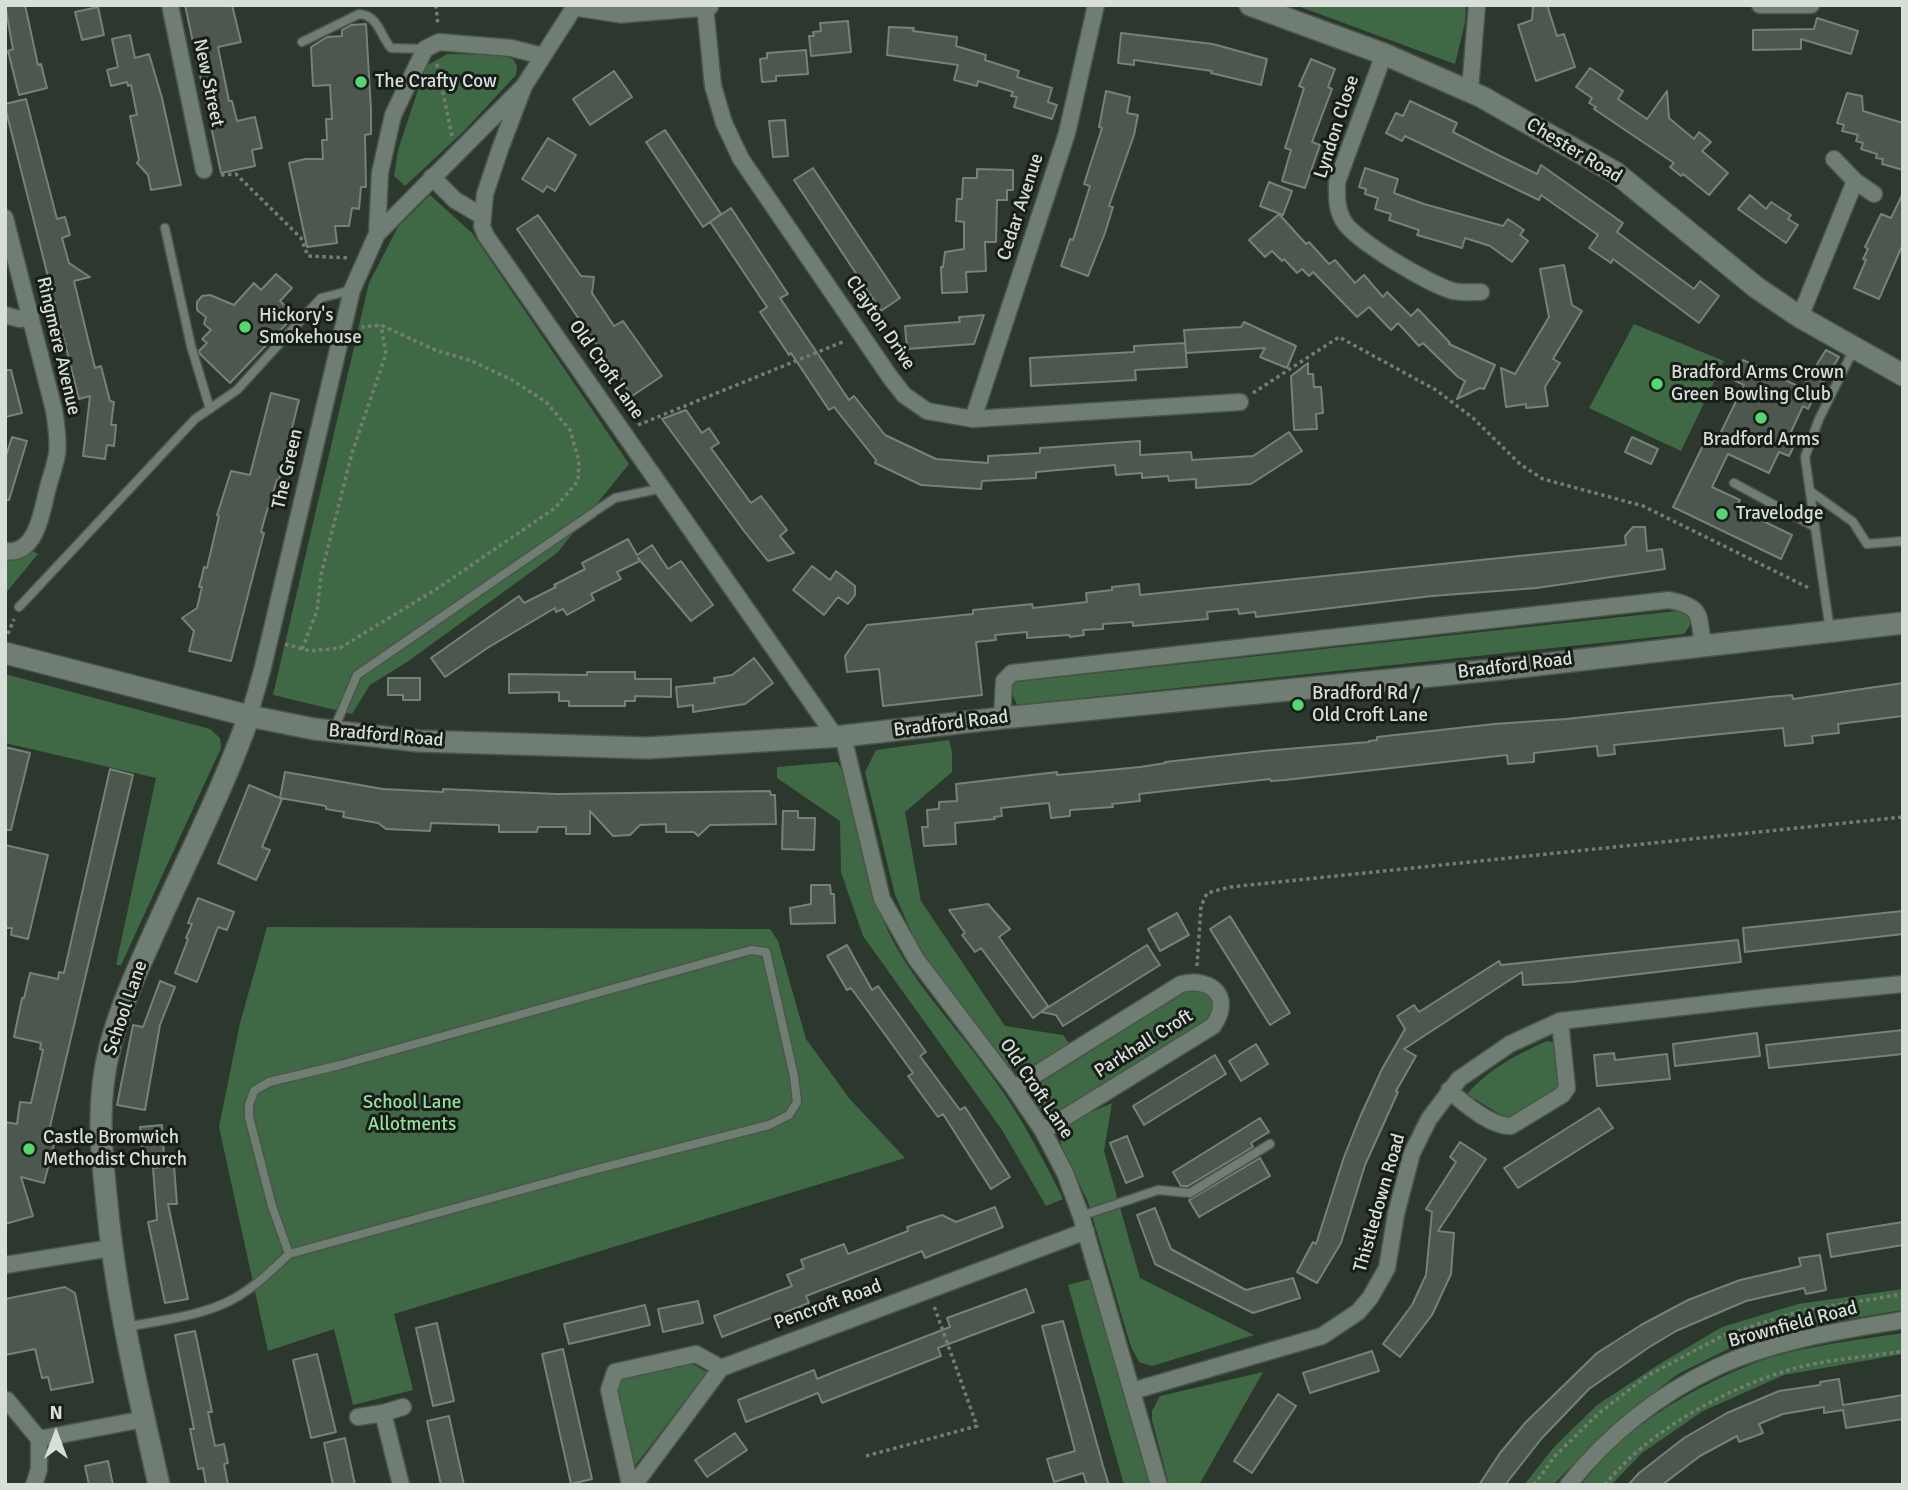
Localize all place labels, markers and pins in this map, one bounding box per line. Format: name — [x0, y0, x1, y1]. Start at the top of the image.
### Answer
place label: The Crafty Cow — [375, 71, 497, 93]
marker: The Crafty Cow — [353, 74, 369, 90]
place label: Hickory's Smokehouse — [259, 305, 362, 349]
marker: Hickory's Smokehouse — [237, 319, 253, 335]
place label: Bradford Arms Crown Green Bowling Club — [1671, 362, 1844, 406]
marker: Bradford Arms Crown Green Bowling Club — [1649, 376, 1665, 392]
marker: Bradford Arms — [1753, 410, 1769, 426]
place label: Bradford Arms — [1703, 429, 1819, 451]
place label: Travelodge — [1736, 503, 1823, 525]
marker: Travelodge — [1714, 506, 1730, 522]
place label: Bradford Rd / Old Croft Lane — [1312, 683, 1428, 727]
marker: Bradford Rd / Old Croft Lane — [1290, 697, 1306, 713]
place label: Castle Bromwich Methodist Church — [43, 1127, 187, 1171]
marker: Castle Bromwich Methodist Church — [21, 1141, 37, 1157]

